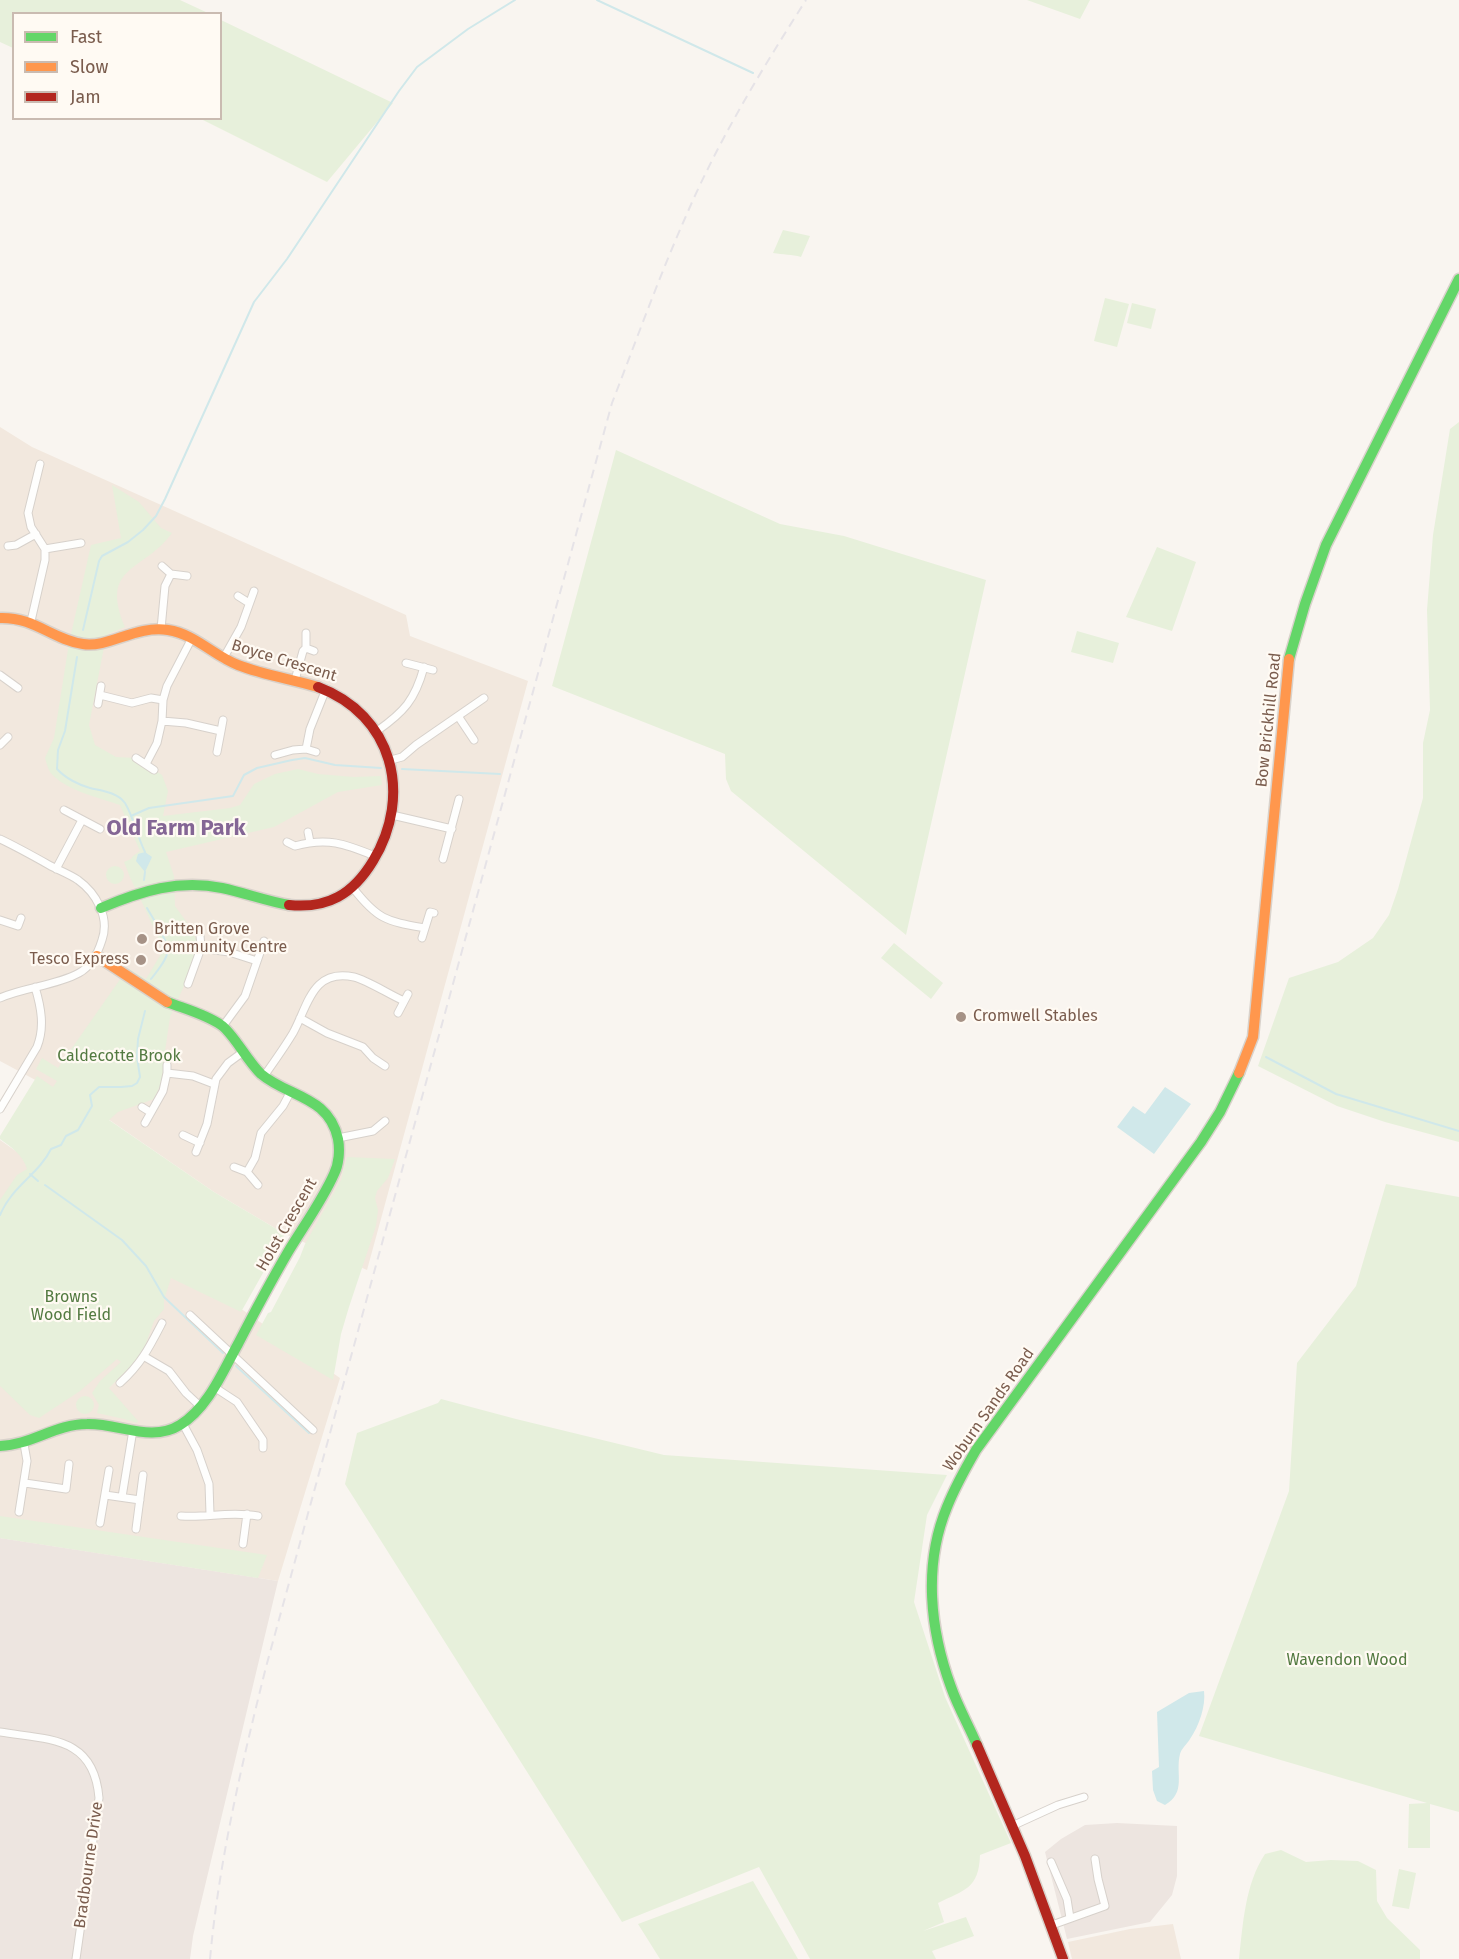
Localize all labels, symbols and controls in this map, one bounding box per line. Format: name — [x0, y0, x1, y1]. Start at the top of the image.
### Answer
legend — [12, 12, 222, 120]
text: Fast — [70, 26, 102, 48]
text: Slow — [70, 56, 108, 78]
text: Jam — [70, 86, 101, 108]
street label: Boyce Crescent — [229, 636, 339, 686]
street label: Bow Brickhill Road — [1252, 652, 1286, 788]
district label: Old Farm Park — [106, 816, 246, 842]
place label: Britten Grove Community Centre — [154, 920, 287, 958]
marker: Britten Grove Community Centre — [135, 932, 149, 946]
place label: Tesco Express — [29, 950, 129, 970]
marker: Tesco Express — [134, 953, 148, 967]
place label: Cromwell Stables — [973, 1007, 1098, 1027]
marker: Cromwell Stables — [954, 1010, 968, 1024]
park label: Caldecotte Brook — [57, 1047, 181, 1067]
street label: Holst Crescent — [253, 1175, 321, 1275]
park label: Browns Wood Field — [31, 1288, 111, 1326]
street label: Woburn Sands Road — [939, 1345, 1039, 1475]
park label: Wavendon Wood — [1287, 1651, 1407, 1671]
street label: Bradbourne Drive — [71, 1800, 107, 1930]

